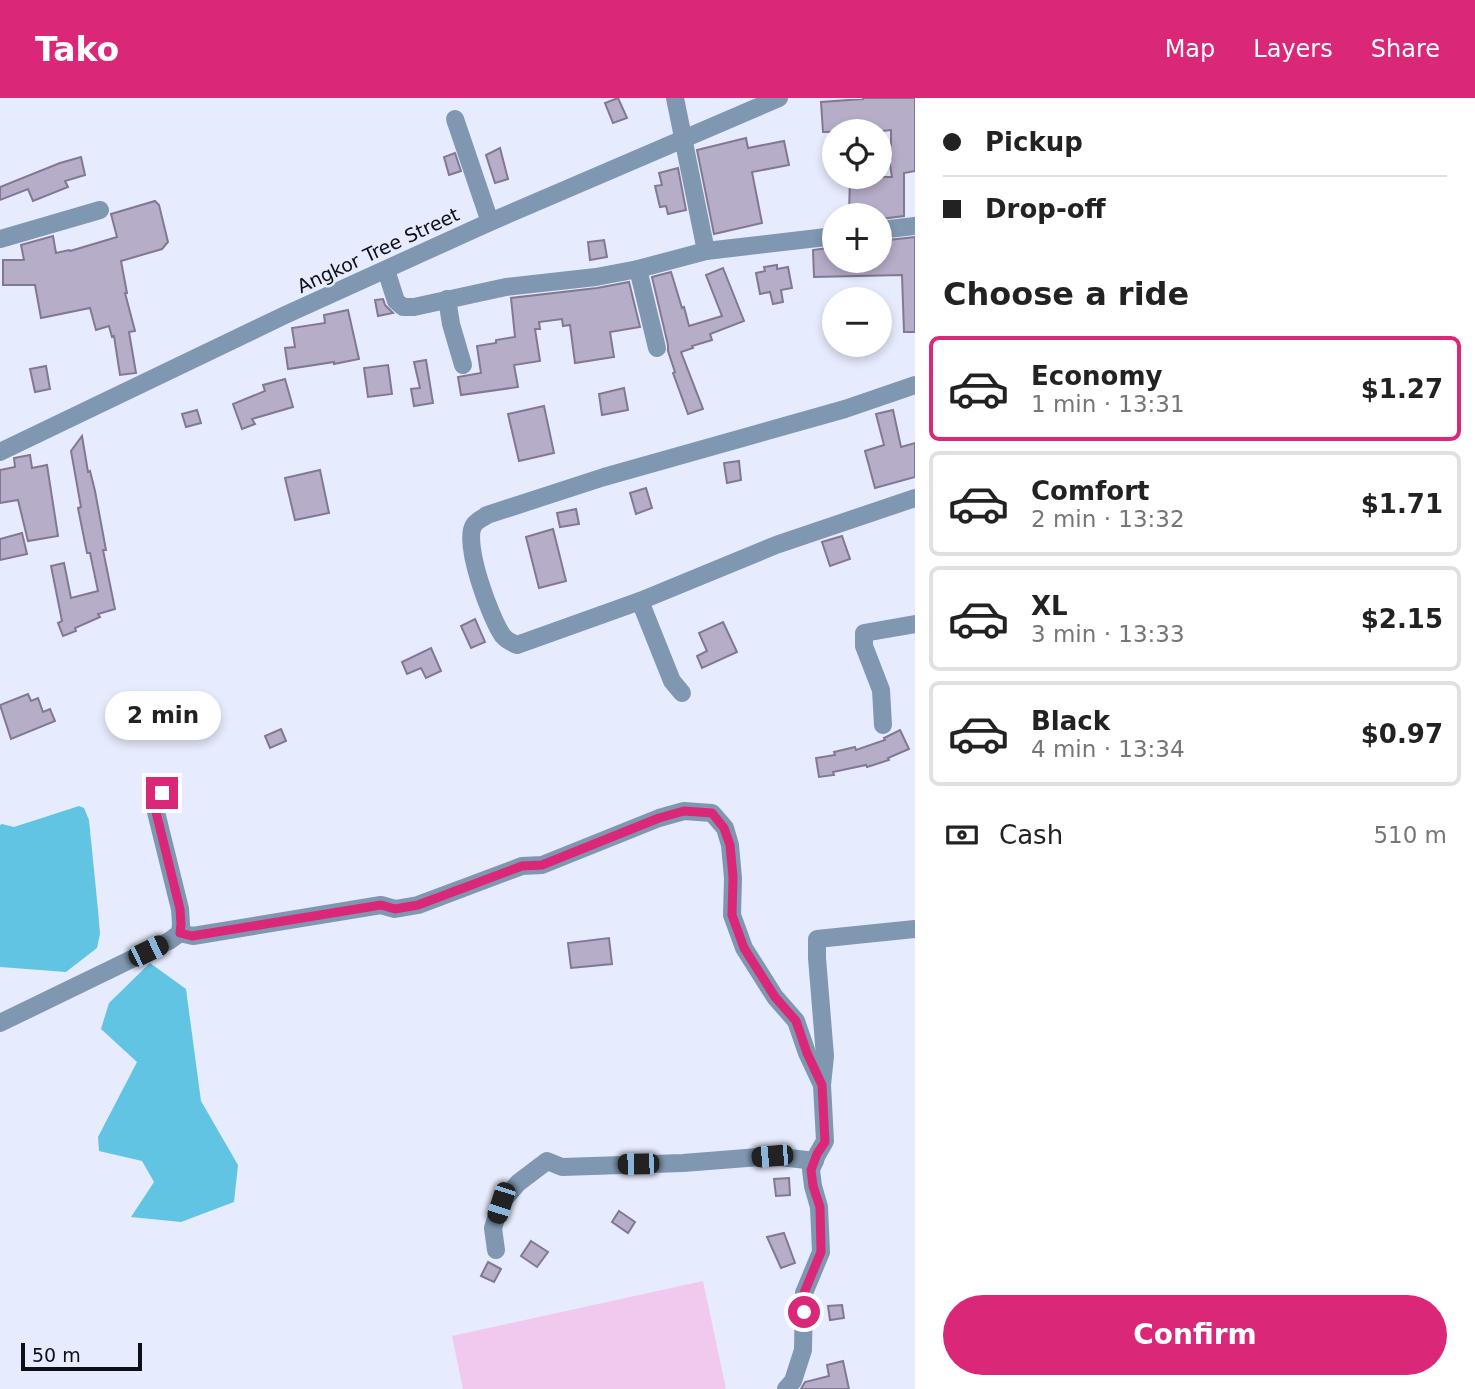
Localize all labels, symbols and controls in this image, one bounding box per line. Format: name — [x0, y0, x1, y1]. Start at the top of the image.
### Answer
text: Tako — [35, 30, 119, 69]
text: Map — [1165, 35, 1215, 63]
text: Layers — [1253, 35, 1333, 63]
text: Share — [1371, 35, 1440, 63]
map controls — [822, 119, 892, 357]
button: locate — [822, 119, 892, 189]
text: Pickup — [985, 127, 1083, 157]
text: Drop-off — [985, 194, 1106, 224]
street label: Angkor Tree Street — [293, 203, 463, 297]
button: + — [822, 203, 892, 273]
text: Choose a ride — [943, 275, 1189, 313]
button: − — [822, 287, 892, 357]
icon: car — [947, 357, 1010, 420]
text: Economy — [1031, 361, 1162, 391]
text: $1.27 — [1361, 374, 1443, 404]
text: 1 min · 13:31 — [1031, 391, 1185, 417]
icon: car — [947, 472, 1010, 535]
text: Comfort — [1031, 476, 1149, 506]
text: $1.71 — [1361, 489, 1443, 519]
text: 2 min · 13:32 — [1031, 506, 1185, 532]
icon: car — [947, 587, 1010, 650]
text: XL — [1031, 591, 1068, 621]
text: $2.15 — [1361, 604, 1443, 634]
text: 3 min · 13:33 — [1031, 621, 1185, 647]
callout: 2 min — [104, 692, 220, 740]
text: 2 min — [127, 702, 199, 728]
icon: car — [947, 702, 1010, 765]
text: Black — [1031, 706, 1110, 736]
text: $0.97 — [1361, 719, 1443, 749]
text: 4 min · 13:34 — [1031, 736, 1185, 762]
route end — [146, 777, 178, 809]
icon: cash — [943, 816, 981, 854]
text: Cash — [999, 820, 1063, 850]
text: 510 m — [1373, 822, 1447, 848]
car — [125, 932, 172, 970]
car — [751, 1144, 794, 1168]
car — [617, 1153, 660, 1175]
car — [485, 1180, 518, 1226]
button: Confirm — [943, 1295, 1447, 1375]
route start — [788, 1296, 820, 1328]
scale bar — [21, 1340, 142, 1372]
text: 50 m — [32, 1344, 81, 1366]

